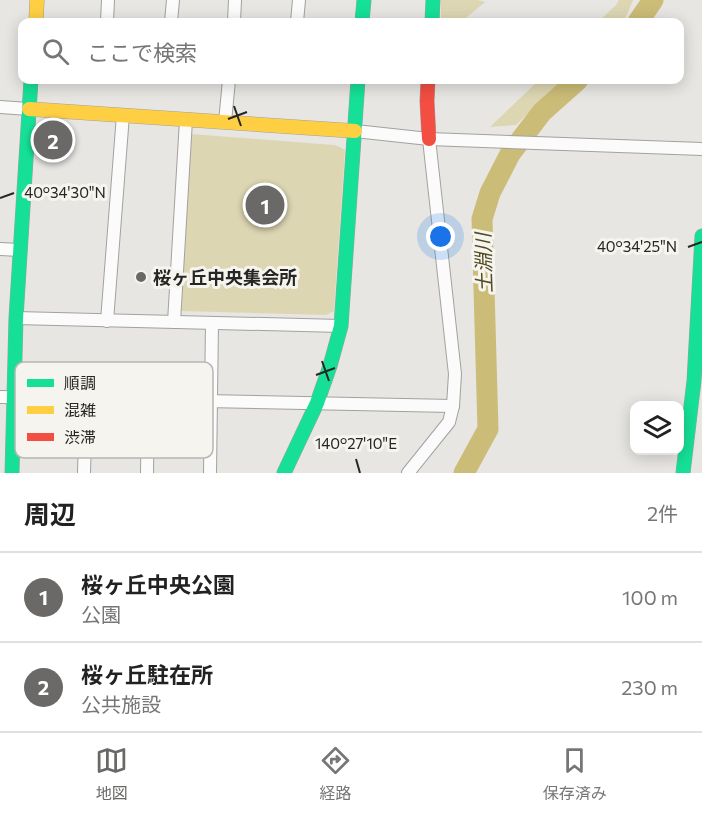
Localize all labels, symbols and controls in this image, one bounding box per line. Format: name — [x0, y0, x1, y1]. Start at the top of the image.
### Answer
search box — [18, 18, 684, 84]
icon: search — [39, 35, 72, 68]
text: ここで検索 — [87, 39, 197, 66]
pin: 2 — [34, 118, 72, 162]
pin: 1 — [246, 182, 284, 228]
text: 40°34'30"N — [24, 183, 106, 201]
your location — [426, 222, 455, 251]
water label: 土淵川 — [470, 231, 496, 293]
text: 40°34'25"N — [597, 237, 677, 255]
place label: 桜ヶ丘中央集会所 — [153, 266, 297, 288]
marker: 桜ヶ丘中央集会所 — [134, 270, 148, 284]
legend — [15, 362, 213, 458]
text: 順調 — [64, 373, 96, 392]
text: 混雑 — [64, 400, 96, 419]
map controls — [630, 401, 684, 455]
button: layers — [630, 401, 684, 455]
text: 渋滞 — [64, 427, 96, 446]
text: 140°27'10"E — [315, 434, 397, 452]
text: 周辺 — [24, 498, 76, 529]
text: 2件 — [647, 501, 678, 525]
text: 桜ヶ丘中央公園 — [81, 571, 235, 598]
text: 1 — [39, 585, 48, 609]
text: 100 m — [622, 585, 678, 609]
text: 公園 — [81, 602, 121, 626]
text: 桜ヶ丘駐在所 — [81, 661, 213, 688]
text: 2 — [38, 675, 49, 699]
text: 230 m — [621, 675, 678, 699]
text: 公共施設 — [81, 692, 161, 716]
tab: 地図 — [95, 744, 128, 804]
tab: 経路 — [319, 744, 352, 804]
tab: 保存済み — [543, 744, 607, 804]

